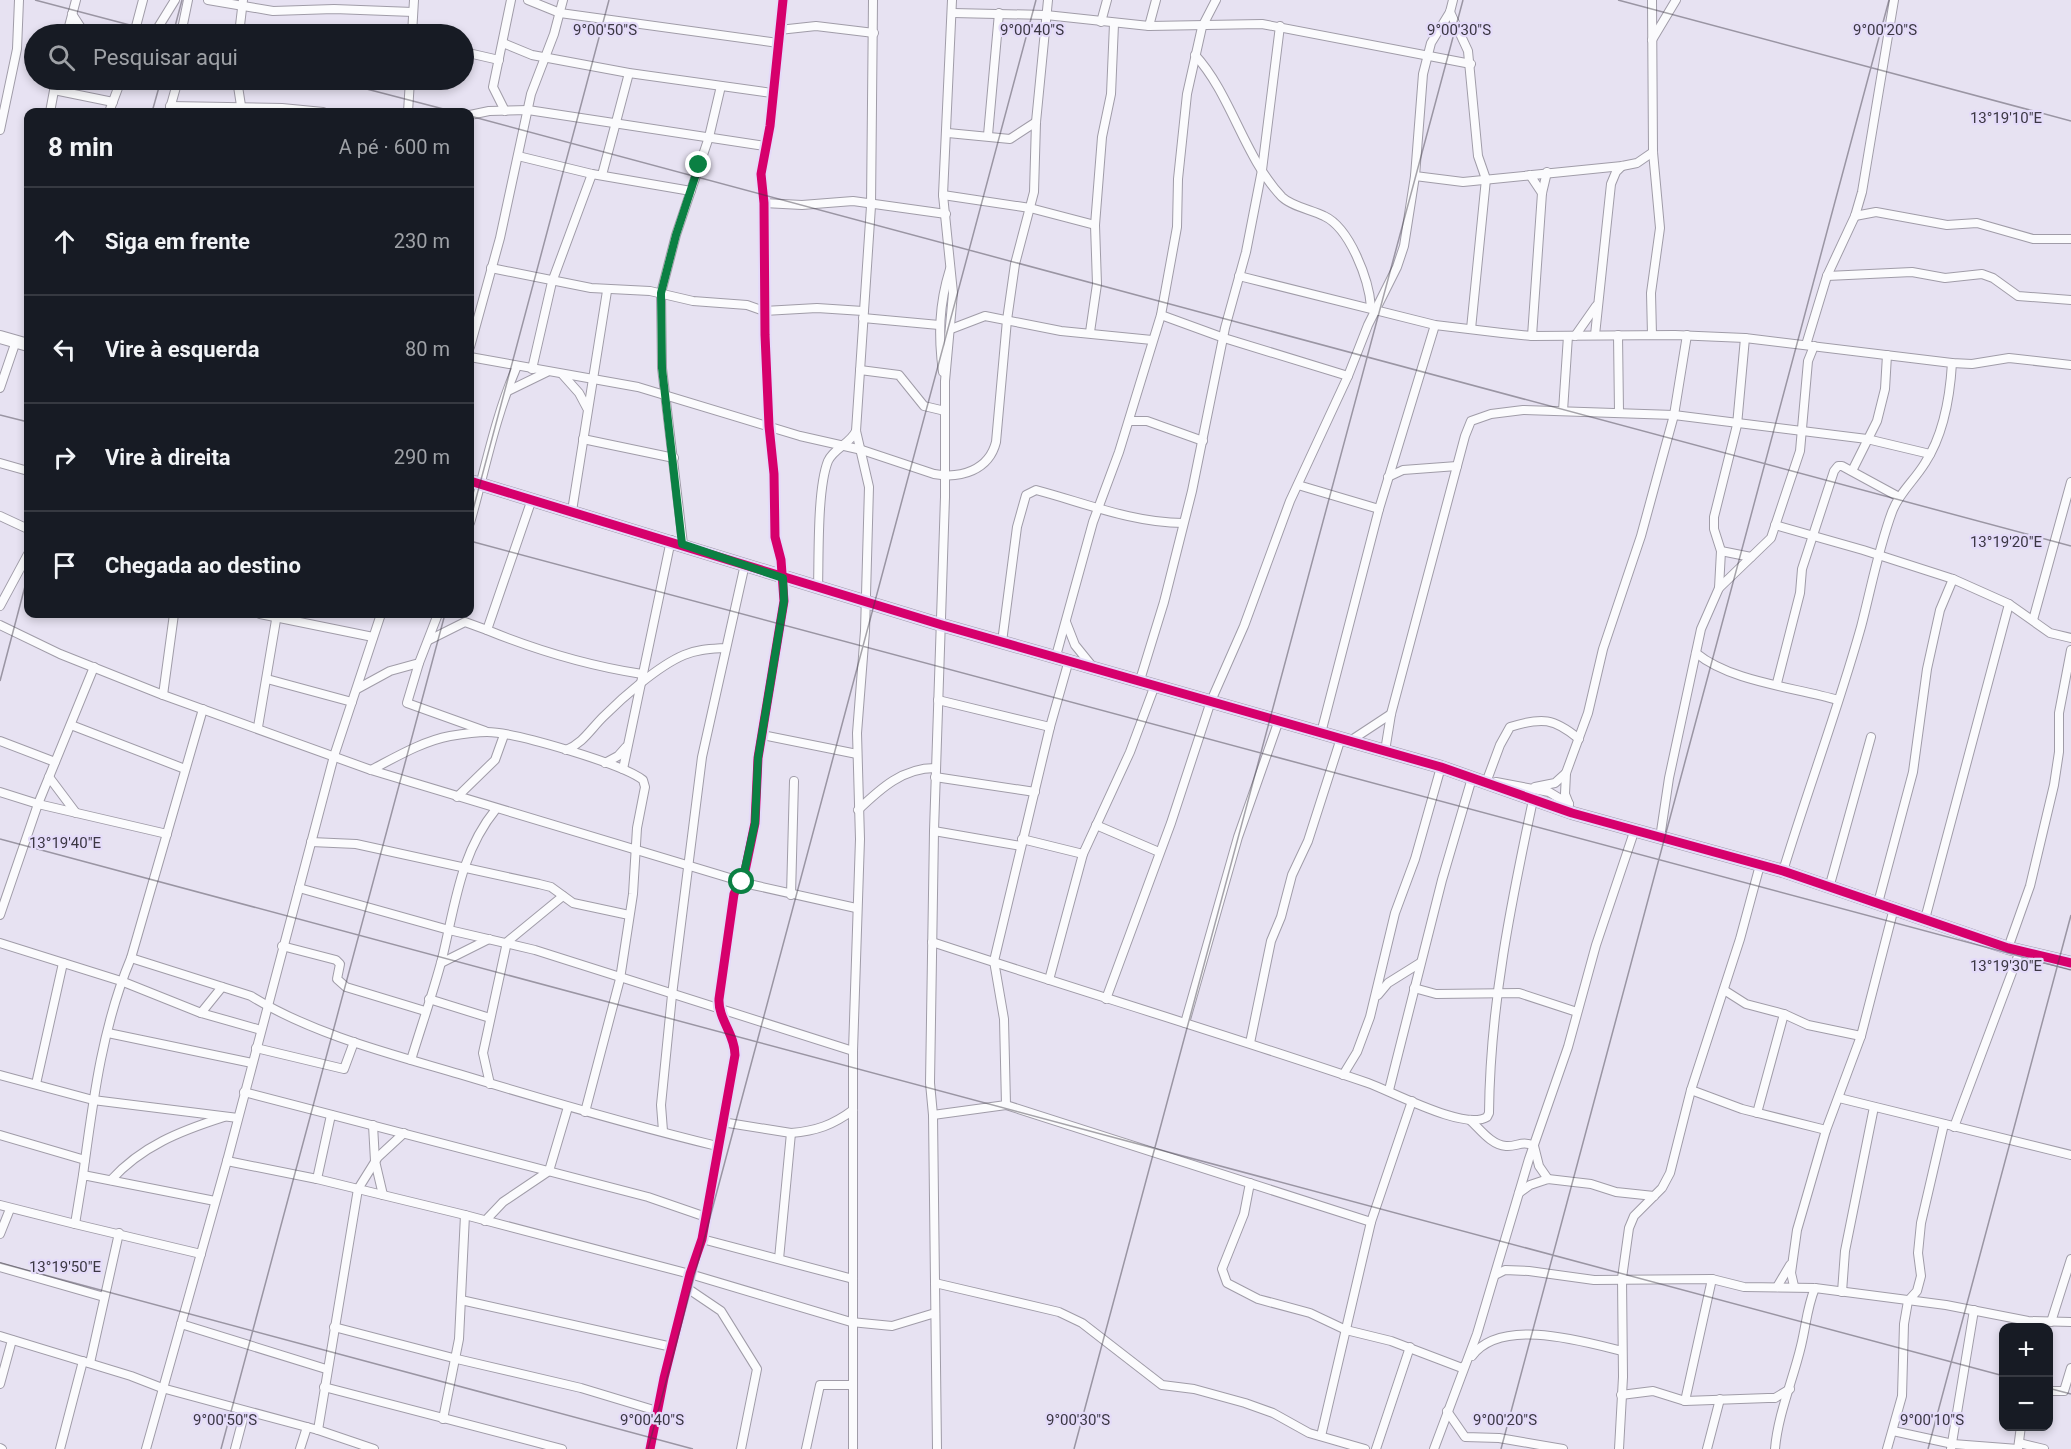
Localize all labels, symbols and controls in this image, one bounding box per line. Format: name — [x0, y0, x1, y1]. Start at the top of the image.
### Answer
text: 9°00'50"S — [573, 21, 637, 39]
text: 9°00'40"S — [1000, 21, 1064, 39]
text: 9°00'30"S — [1427, 21, 1491, 39]
text: 9°00'20"S — [1853, 21, 1917, 39]
search box — [24, 24, 474, 90]
icon: search — [45, 41, 78, 74]
text: Pesquisar aqui — [93, 45, 238, 70]
text: 13°19'10"E — [1970, 109, 2043, 127]
text: 8 min — [48, 132, 113, 162]
text: A pé · 600 m — [339, 135, 450, 159]
route end — [685, 151, 711, 177]
icon: ahead — [48, 225, 81, 258]
text: Siga em frente — [105, 229, 250, 254]
text: 230 m — [394, 229, 450, 253]
icon: left — [48, 333, 81, 366]
text: Vire à esquerda — [105, 337, 259, 362]
text: 80 m — [405, 337, 450, 361]
icon: right — [48, 441, 81, 474]
text: Vire à direita — [105, 445, 231, 470]
text: 290 m — [394, 445, 450, 469]
text: 13°19'20"E — [1970, 533, 2043, 551]
icon: arrive — [48, 549, 81, 582]
text: Chegada ao destino — [105, 553, 301, 578]
text: 13°19'40"E — [29, 834, 102, 852]
route start — [728, 868, 754, 894]
text: 13°19'30"E — [1970, 957, 2043, 975]
text: 13°19'50"E — [29, 1258, 102, 1276]
map controls — [1999, 1323, 2053, 1431]
button: + — [1999, 1323, 2053, 1377]
button: − — [1999, 1377, 2053, 1431]
text: 9°00'50"S — [193, 1411, 257, 1429]
text: 9°00'40"S — [620, 1411, 684, 1429]
text: 9°00'30"S — [1046, 1411, 1110, 1429]
text: 9°00'20"S — [1473, 1411, 1537, 1429]
text: 9°00'10"S — [1900, 1411, 1964, 1429]

